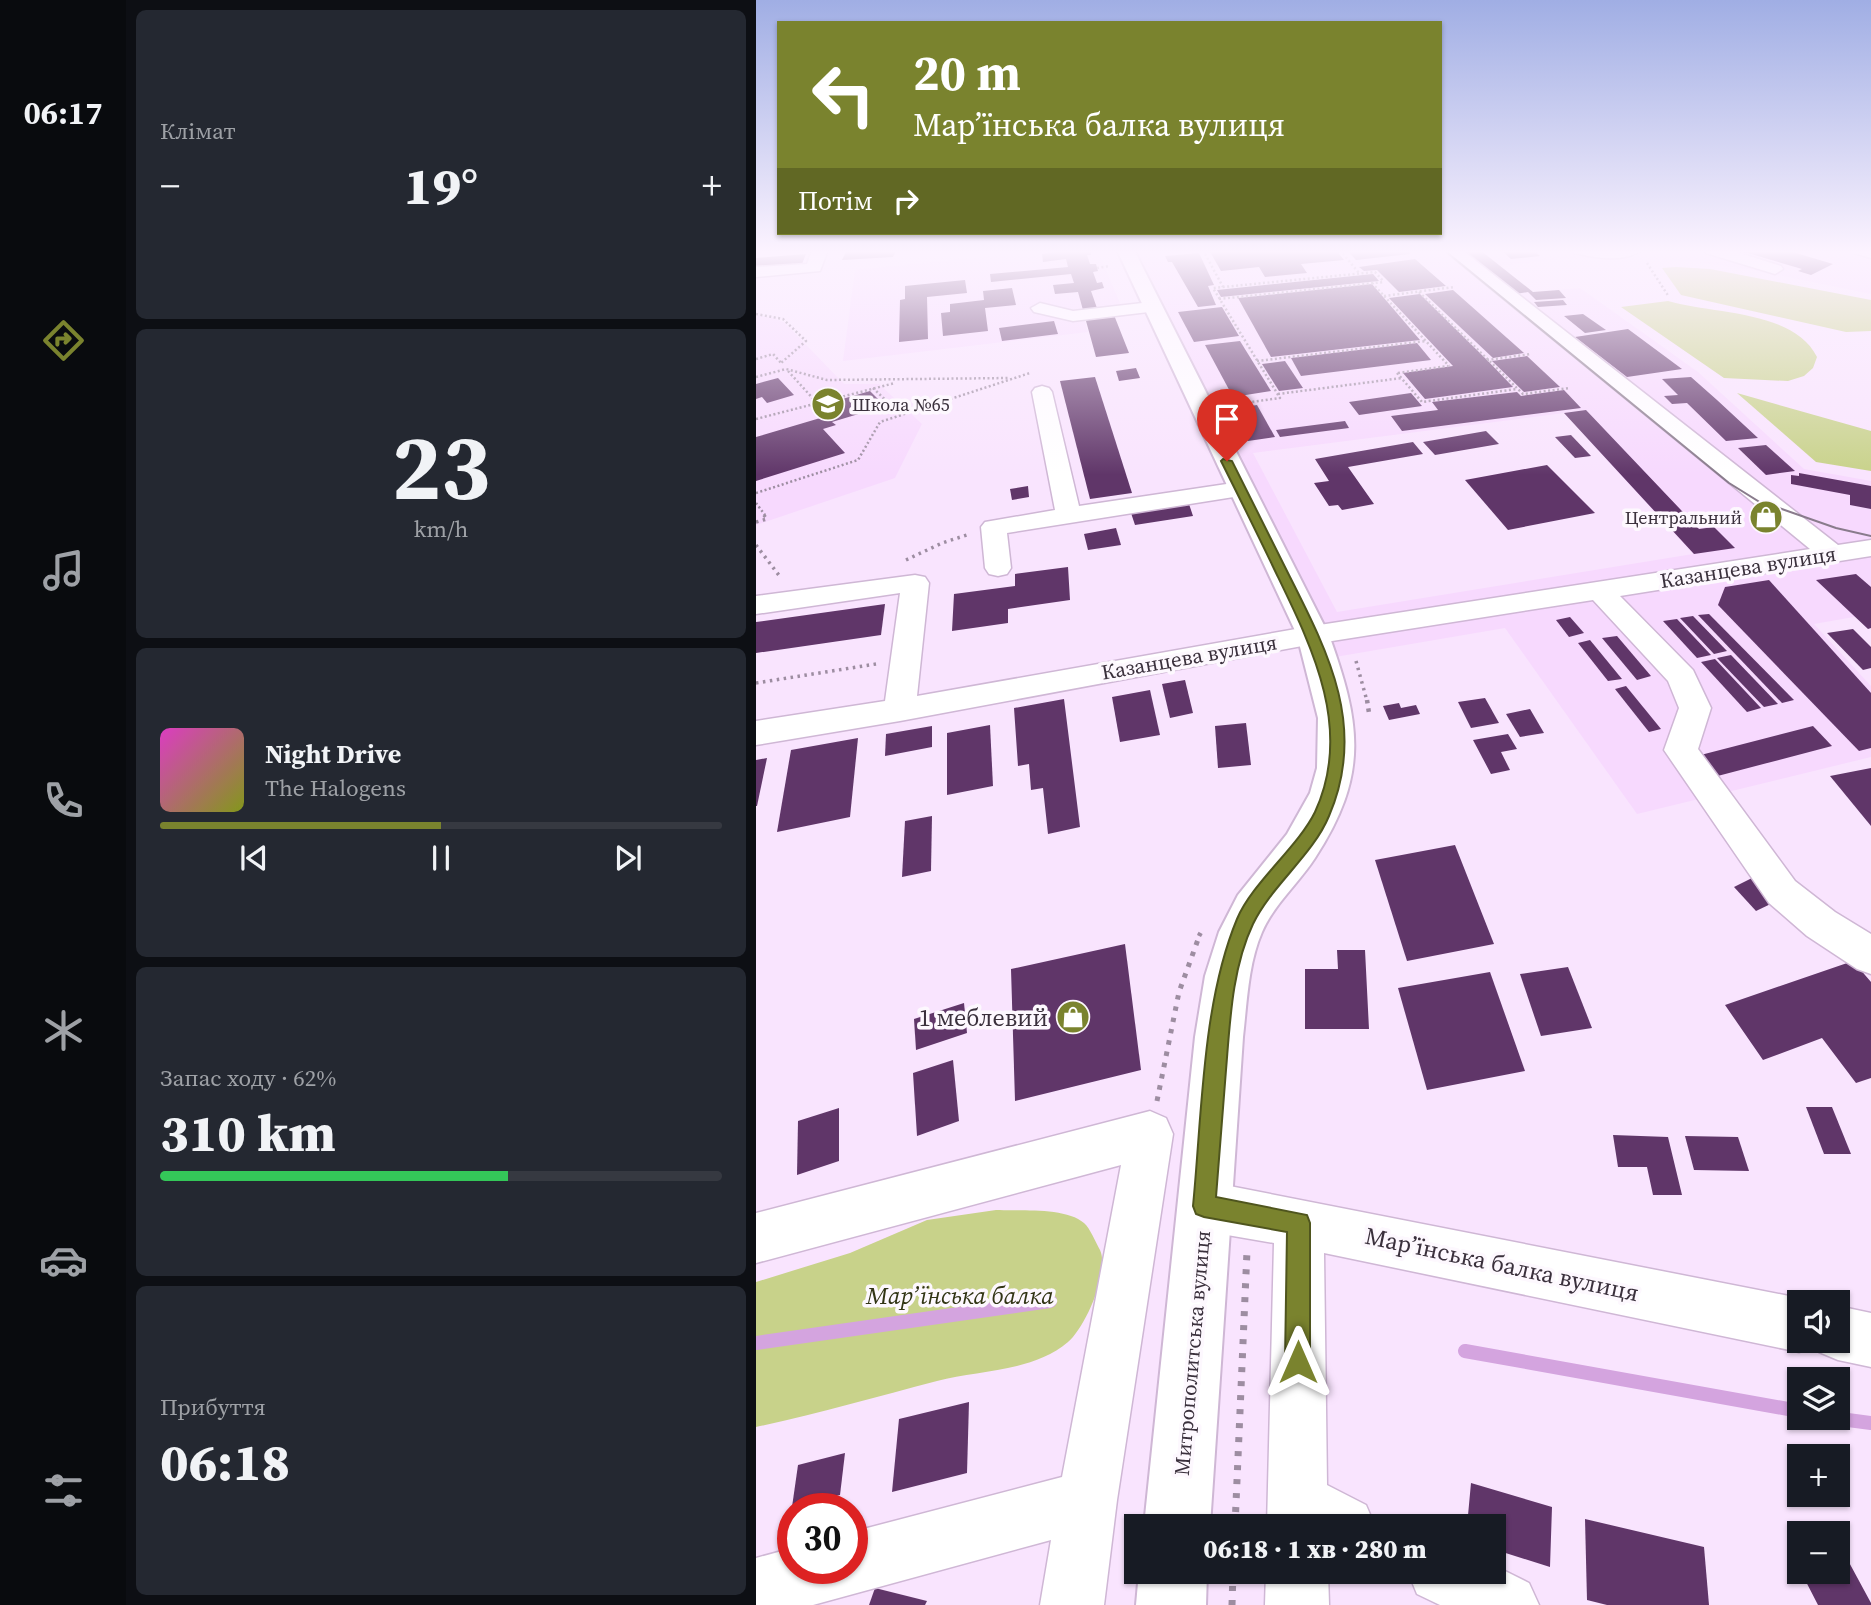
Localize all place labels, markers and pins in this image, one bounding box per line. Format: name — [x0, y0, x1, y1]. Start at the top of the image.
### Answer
school or university icon: Школа №65 — [809, 385, 847, 423]
pin — [1197, 389, 1257, 461]
place label: Школа №65 — [852, 392, 950, 417]
shop icon: Центральний — [1747, 498, 1785, 536]
place label: Центральний — [1625, 505, 1742, 530]
shop icon: 1 меблевий — [1054, 998, 1092, 1036]
place label: 1 меблевий — [919, 1001, 1048, 1034]

